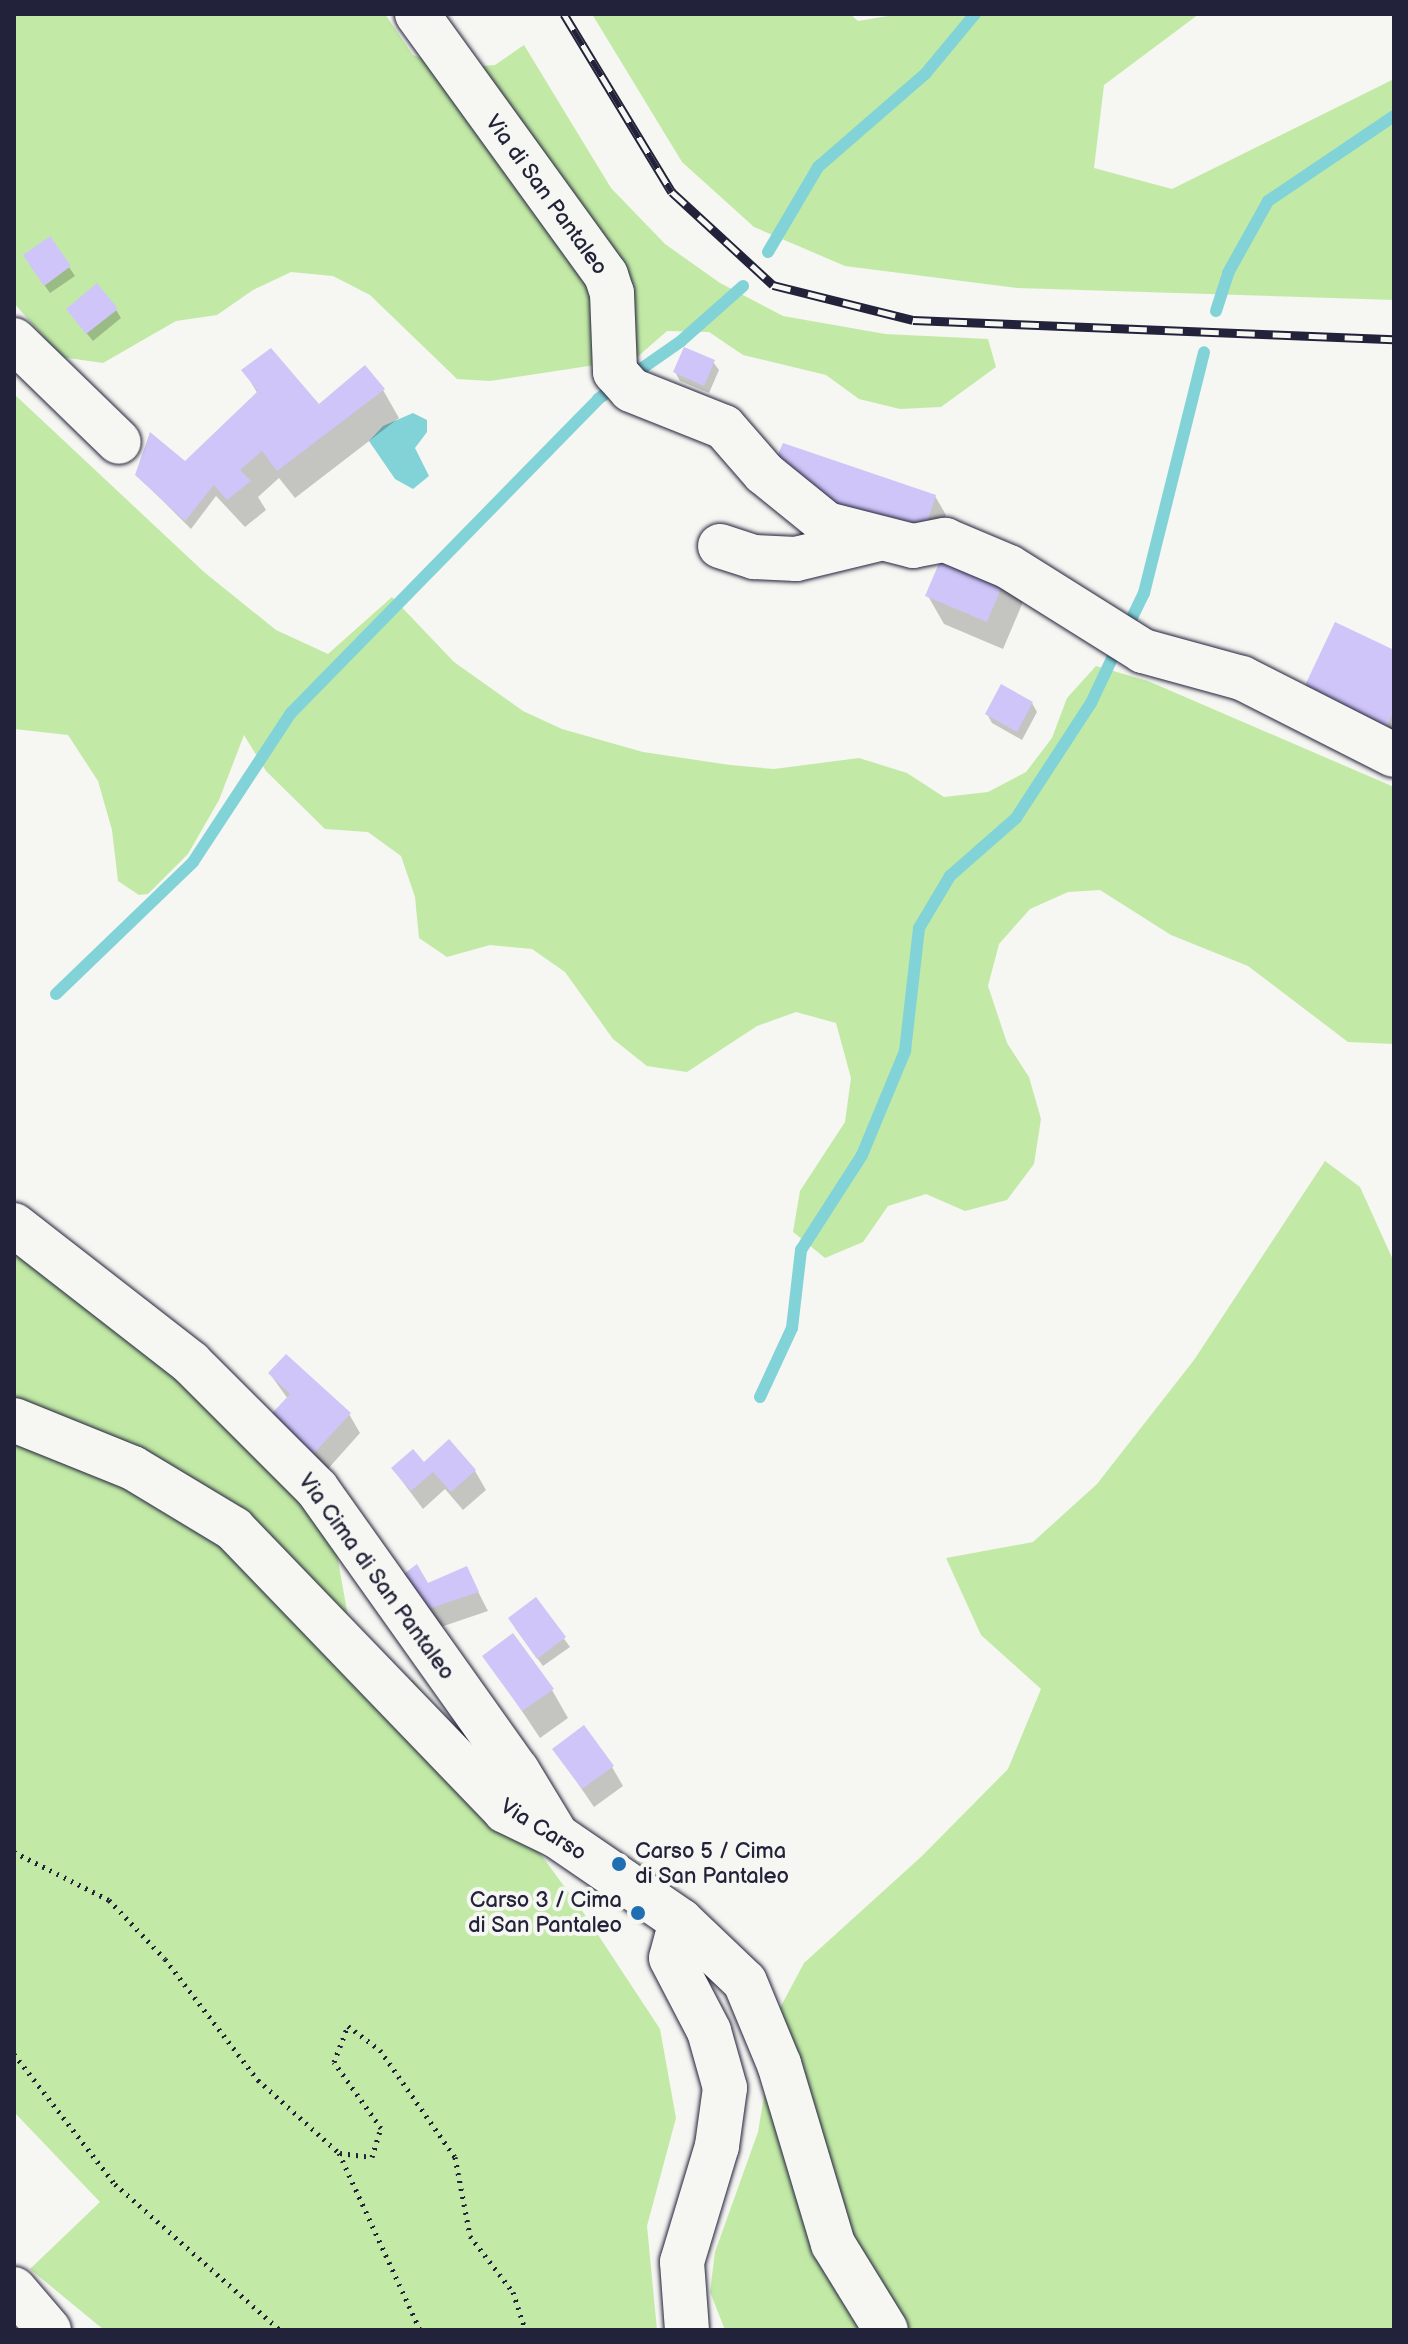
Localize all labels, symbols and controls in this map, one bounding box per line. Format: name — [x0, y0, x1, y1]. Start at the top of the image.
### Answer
street label: Via di San Pantaleo — [479, 110, 613, 280]
street label: Via Cima di San Pantaleo — [292, 1469, 460, 1685]
street label: Via Carso — [495, 1793, 591, 1867]
place label: Carso 5 / Cima di San Pantaleo — [635, 1838, 789, 1890]
marker: Carso 5 / Cima di San Pantaleo — [610, 1855, 628, 1873]
place label: Carso 3 / Cima di San Pantaleo — [468, 1887, 622, 1938]
marker: Carso 3 / Cima di San Pantaleo — [629, 1904, 647, 1922]

